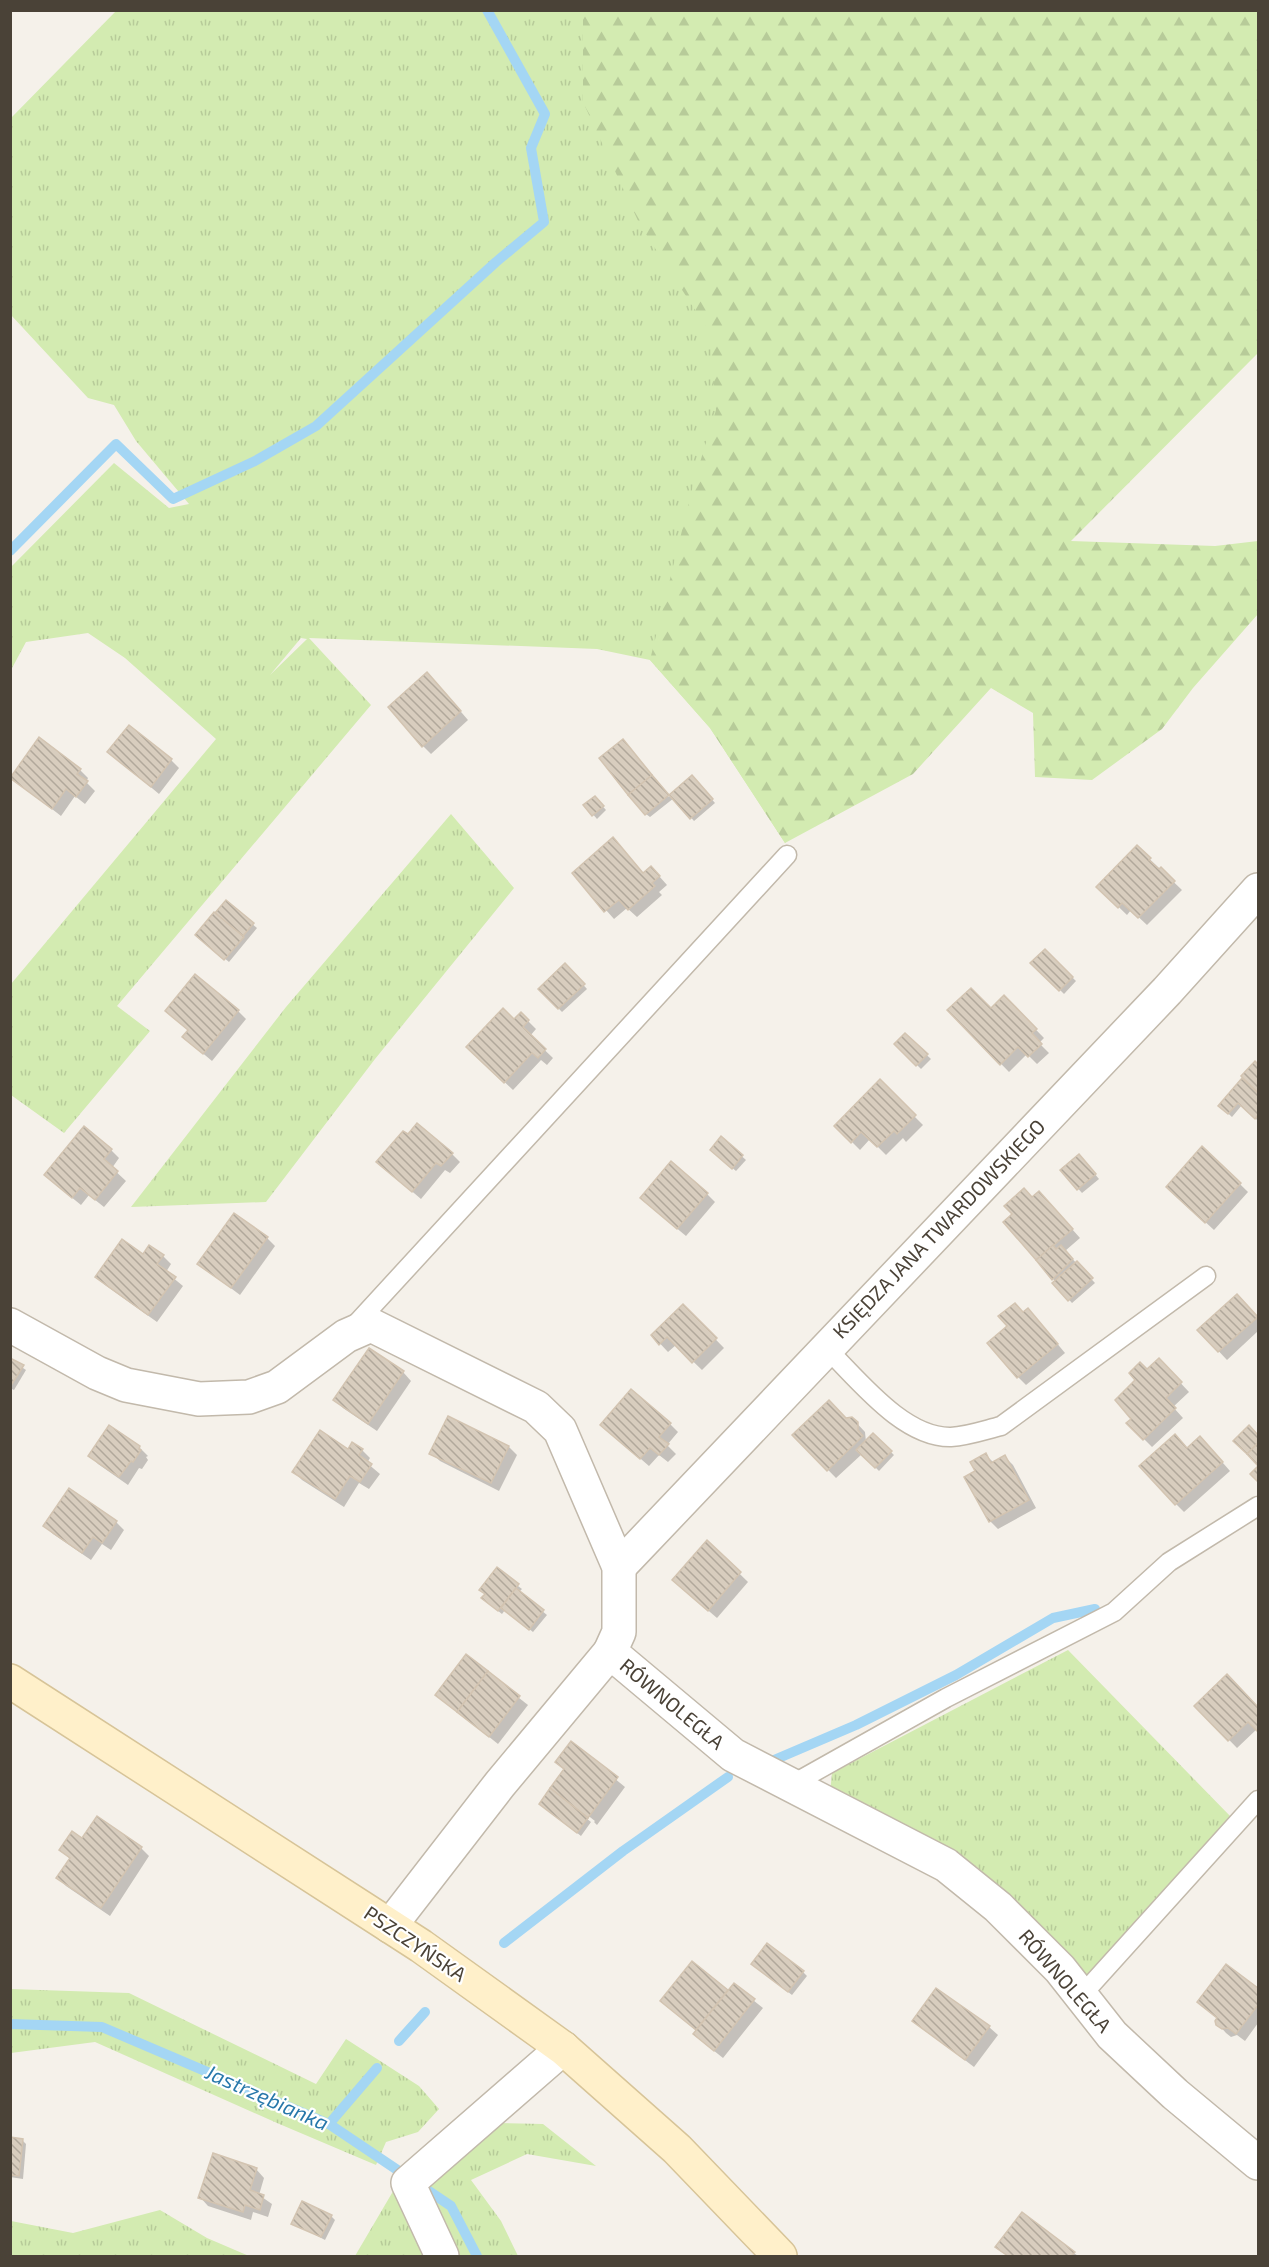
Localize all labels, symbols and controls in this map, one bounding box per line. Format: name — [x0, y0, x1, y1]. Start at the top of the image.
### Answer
street label: KSIĘDZA JANA TWARDOWSKIEGO — [827, 1114, 1049, 1343]
street label: RÓWNOLEGŁA — [616, 1653, 730, 1754]
street label: PSZCZYŃSKA — [360, 1900, 472, 1986]
street label: RÓWNOLEGŁA — [1014, 1924, 1117, 2037]
water label: Jastrzębianka — [201, 2058, 333, 2135]

